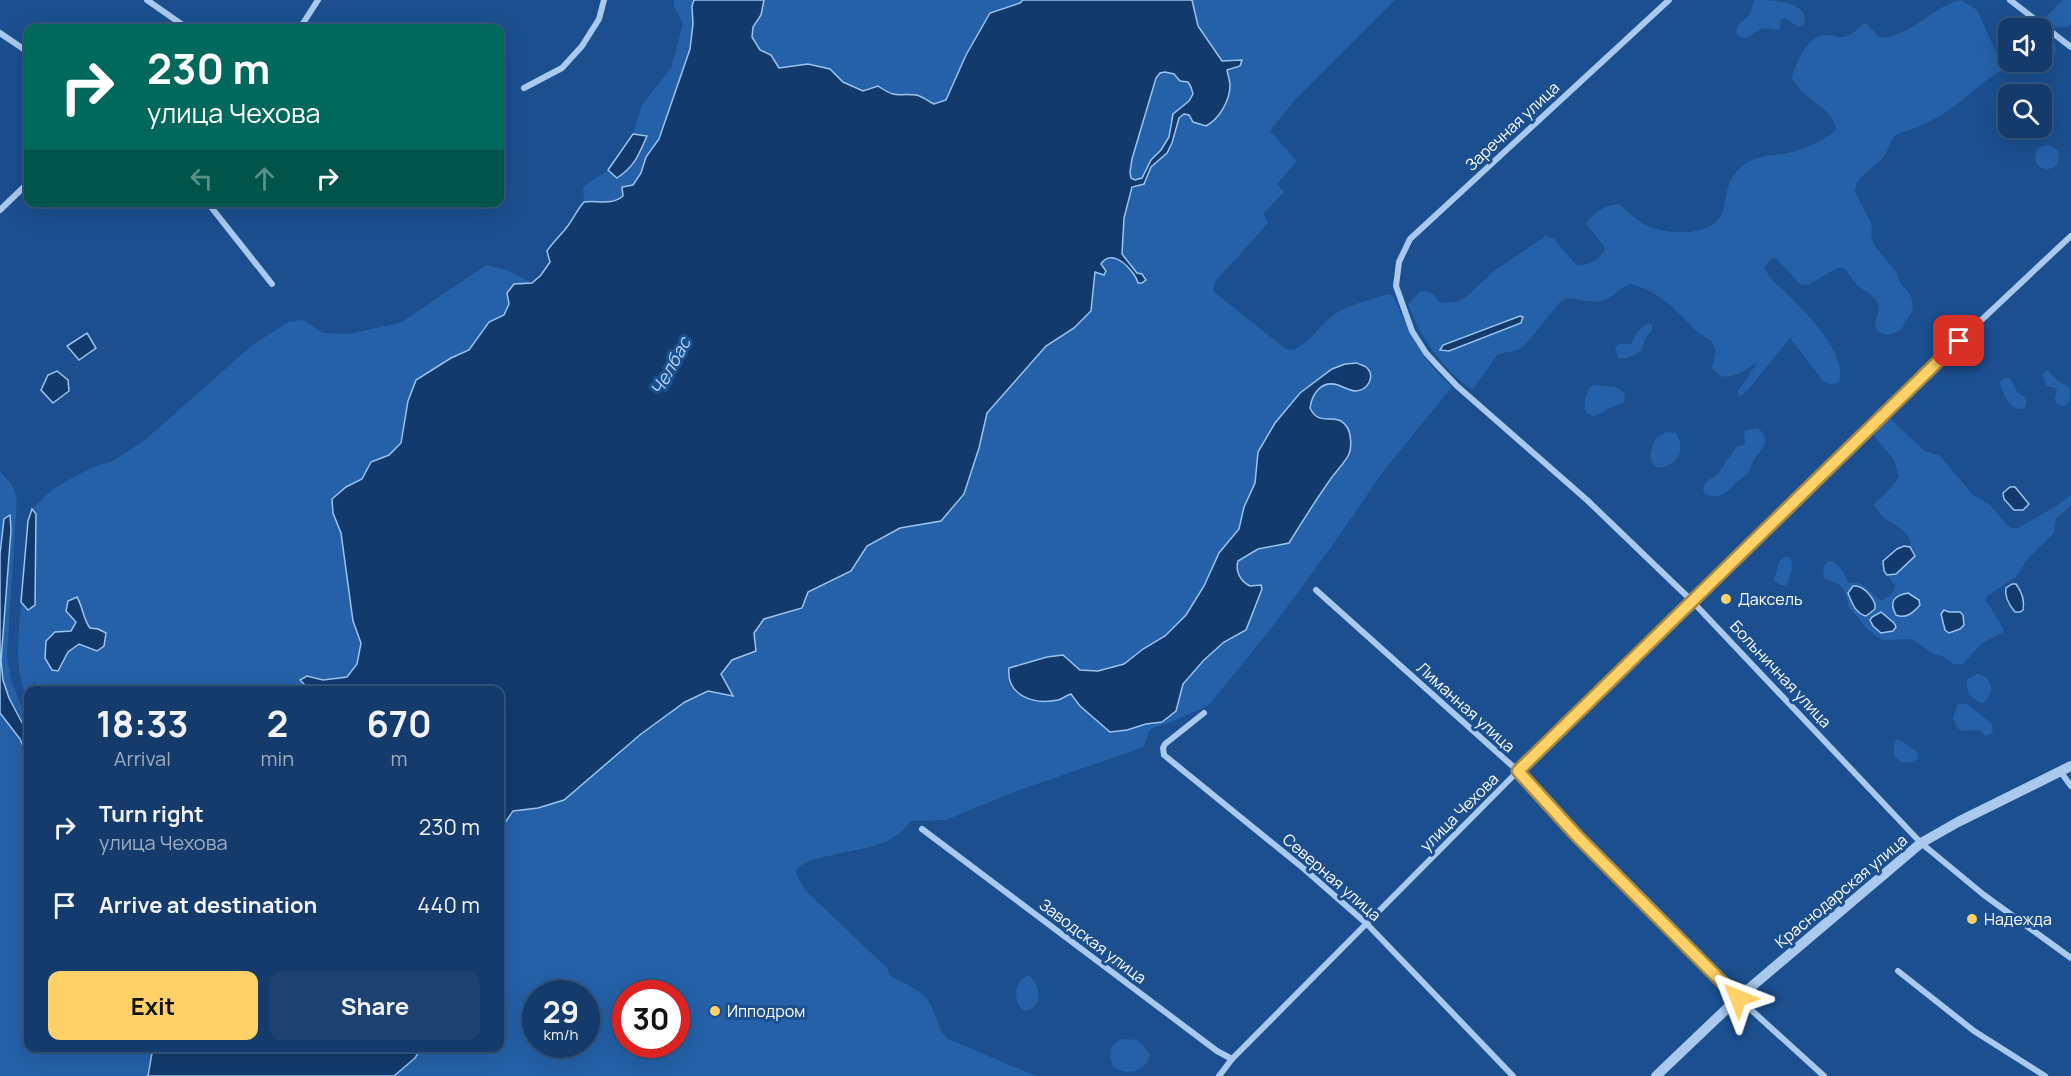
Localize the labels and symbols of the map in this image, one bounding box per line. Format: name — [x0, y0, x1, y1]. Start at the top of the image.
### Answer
street label: Заречная улица — [1460, 77, 1564, 175]
pin — [1933, 315, 1984, 366]
water label: Челбас — [644, 331, 697, 399]
place label: Даксель — [1738, 588, 1802, 610]
marker: Даксель — [1719, 592, 1733, 606]
street label: Больничная улица — [1725, 615, 1837, 733]
street label: Лиманная улица — [1412, 657, 1520, 757]
street label: улица Чехова — [1415, 768, 1503, 856]
street label: Северная улица — [1278, 828, 1386, 926]
street label: Краснодарская улица — [1770, 829, 1912, 953]
street label: Заводская улица — [1035, 893, 1151, 989]
place label: Надежда — [1984, 908, 2052, 930]
marker: Надежда — [1965, 912, 1979, 926]
position arrow — [1706, 966, 1770, 1030]
speed limit sign: 30 — [612, 980, 690, 1058]
place label: Ипподром — [727, 1000, 805, 1022]
marker: Ипподром — [708, 1004, 722, 1018]

